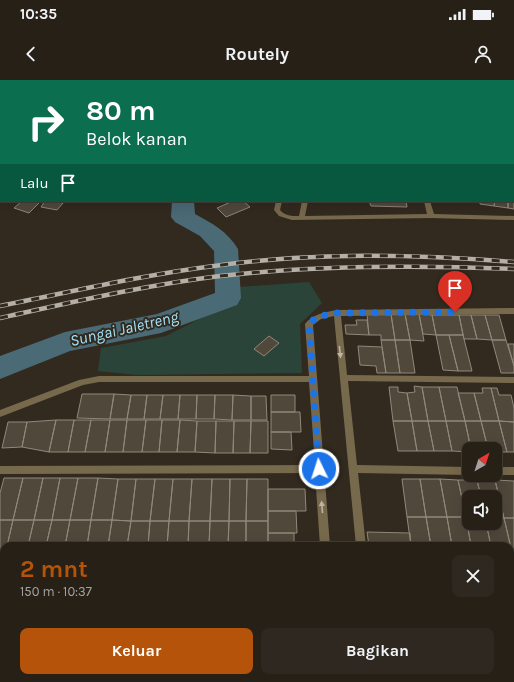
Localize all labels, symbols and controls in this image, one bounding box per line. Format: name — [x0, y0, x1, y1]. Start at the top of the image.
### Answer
text: 10:35 — [20, 5, 57, 23]
icon: back — [20, 43, 42, 65]
text: Routely — [225, 43, 289, 65]
icon: person — [472, 43, 494, 65]
text: 80 m — [86, 94, 155, 127]
icon: right — [20, 96, 72, 148]
text: Belok kanan — [86, 128, 187, 150]
icon: arrive — [57, 172, 79, 194]
text: Lalu — [20, 174, 49, 192]
pin — [438, 271, 472, 312]
icon: arrive — [444, 277, 466, 299]
water label: Sungai Jaletreng — [68, 307, 181, 350]
one-way arrow — [337, 346, 344, 358]
north arrow — [462, 442, 502, 482]
map controls — [462, 442, 502, 530]
position arrow — [298, 448, 340, 490]
button: sound — [462, 490, 502, 530]
one-way arrow — [318, 501, 325, 513]
text: 2 mnt — [20, 555, 88, 583]
button: close — [452, 555, 494, 597]
text: 150 m · 10:37 — [20, 584, 92, 599]
button: Keluar — [20, 628, 253, 674]
button: Bagikan — [261, 628, 494, 674]

